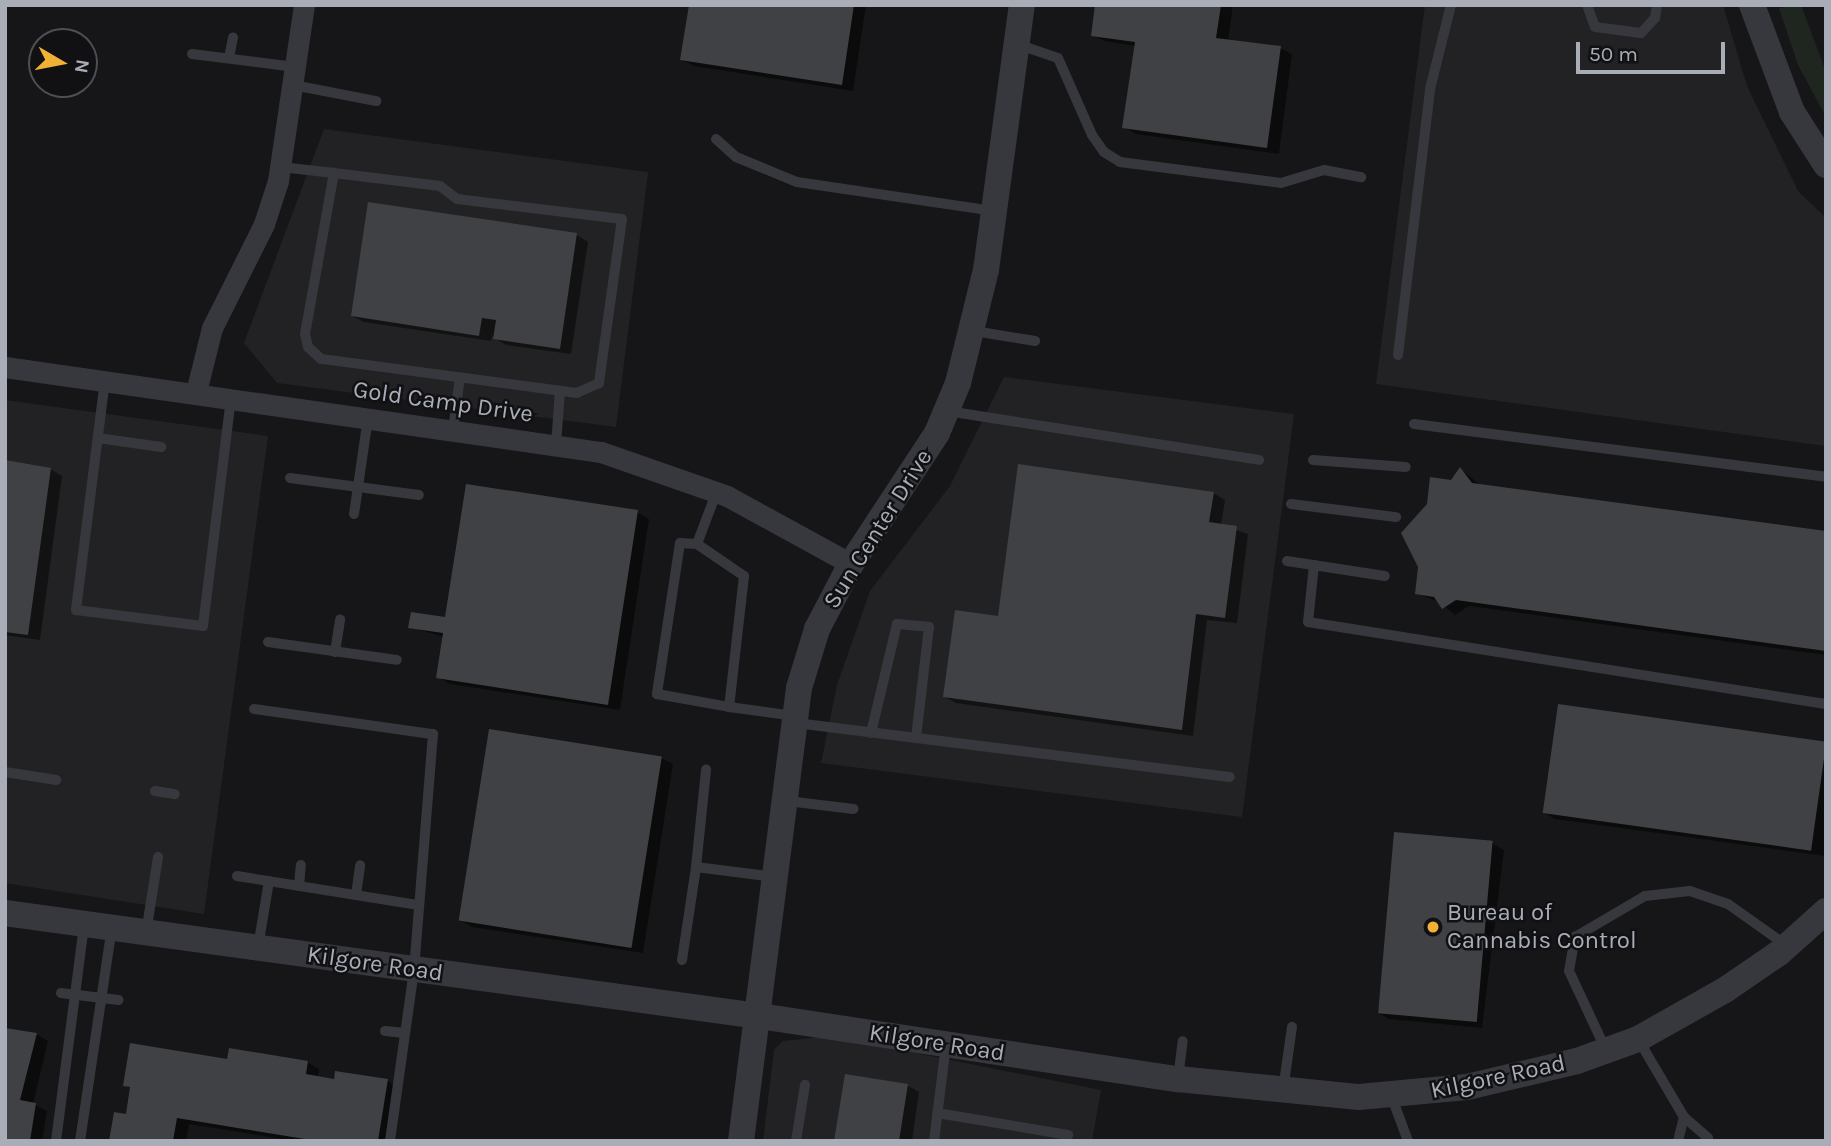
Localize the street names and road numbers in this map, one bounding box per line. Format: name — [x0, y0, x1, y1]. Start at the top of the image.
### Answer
street label: Gold Camp Drive — [351, 375, 535, 429]
street label: Sun Center Drive — [817, 444, 939, 614]
street label: Kilgore Road — [305, 940, 445, 988]
street label: Kilgore Road — [867, 1018, 1007, 1068]
street label: Kilgore Road — [1428, 1049, 1568, 1105]

